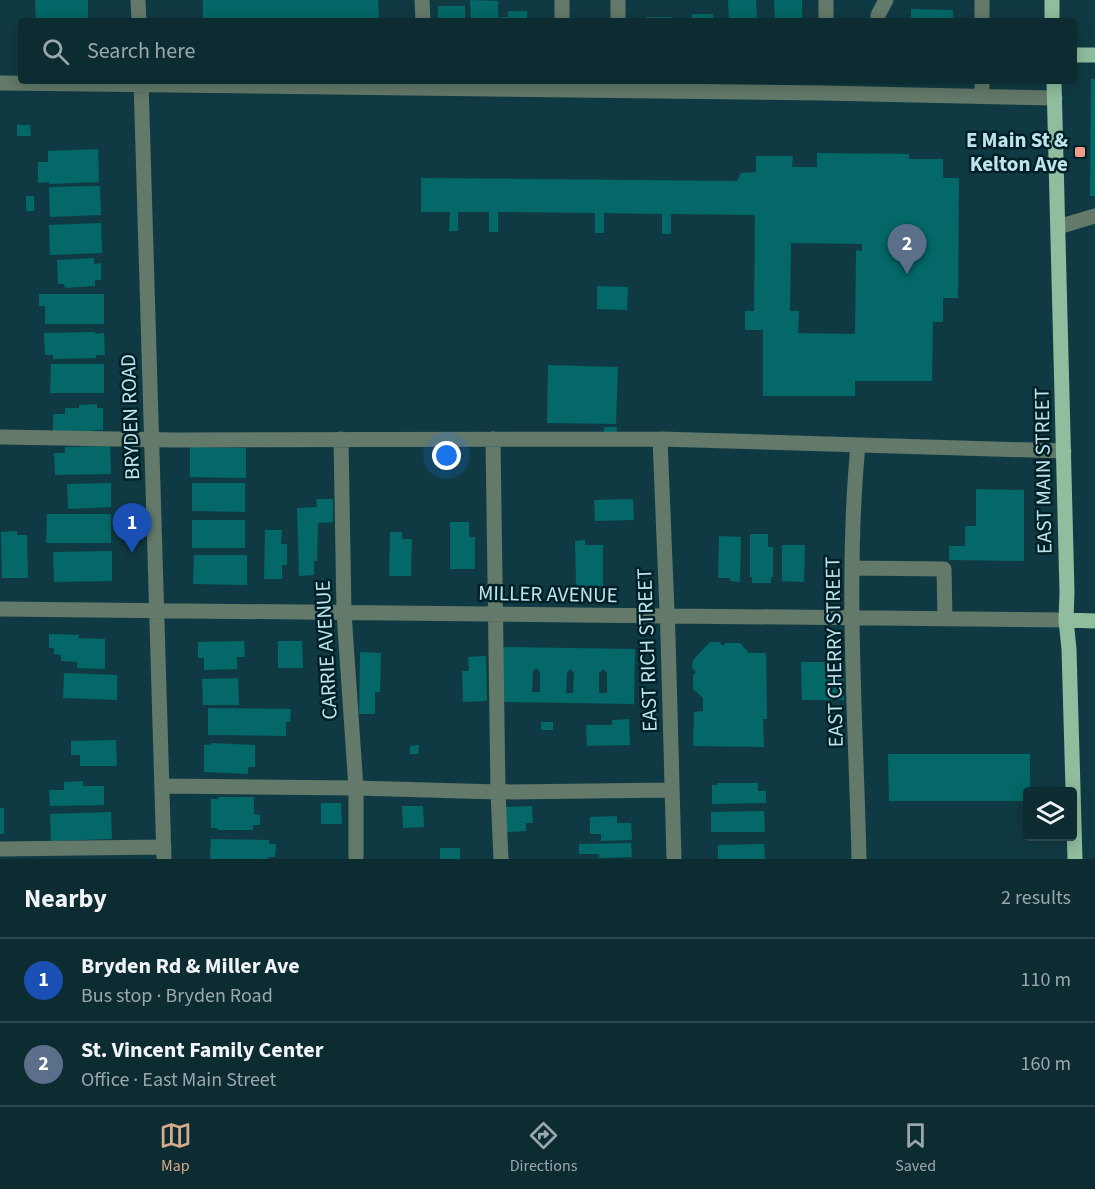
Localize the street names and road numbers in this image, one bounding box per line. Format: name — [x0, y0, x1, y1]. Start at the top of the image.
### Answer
street label: BRYDEN ROAD — [113, 353, 147, 481]
street label: EAST MAIN STREET — [1027, 388, 1059, 554]
street label: EAST CHERRY STREET — [817, 556, 851, 748]
street label: EAST RICH STREET — [629, 568, 665, 732]
street label: MILLER AVENUE — [478, 578, 618, 610]
street label: CARRIE AVENUE — [307, 580, 345, 720]

